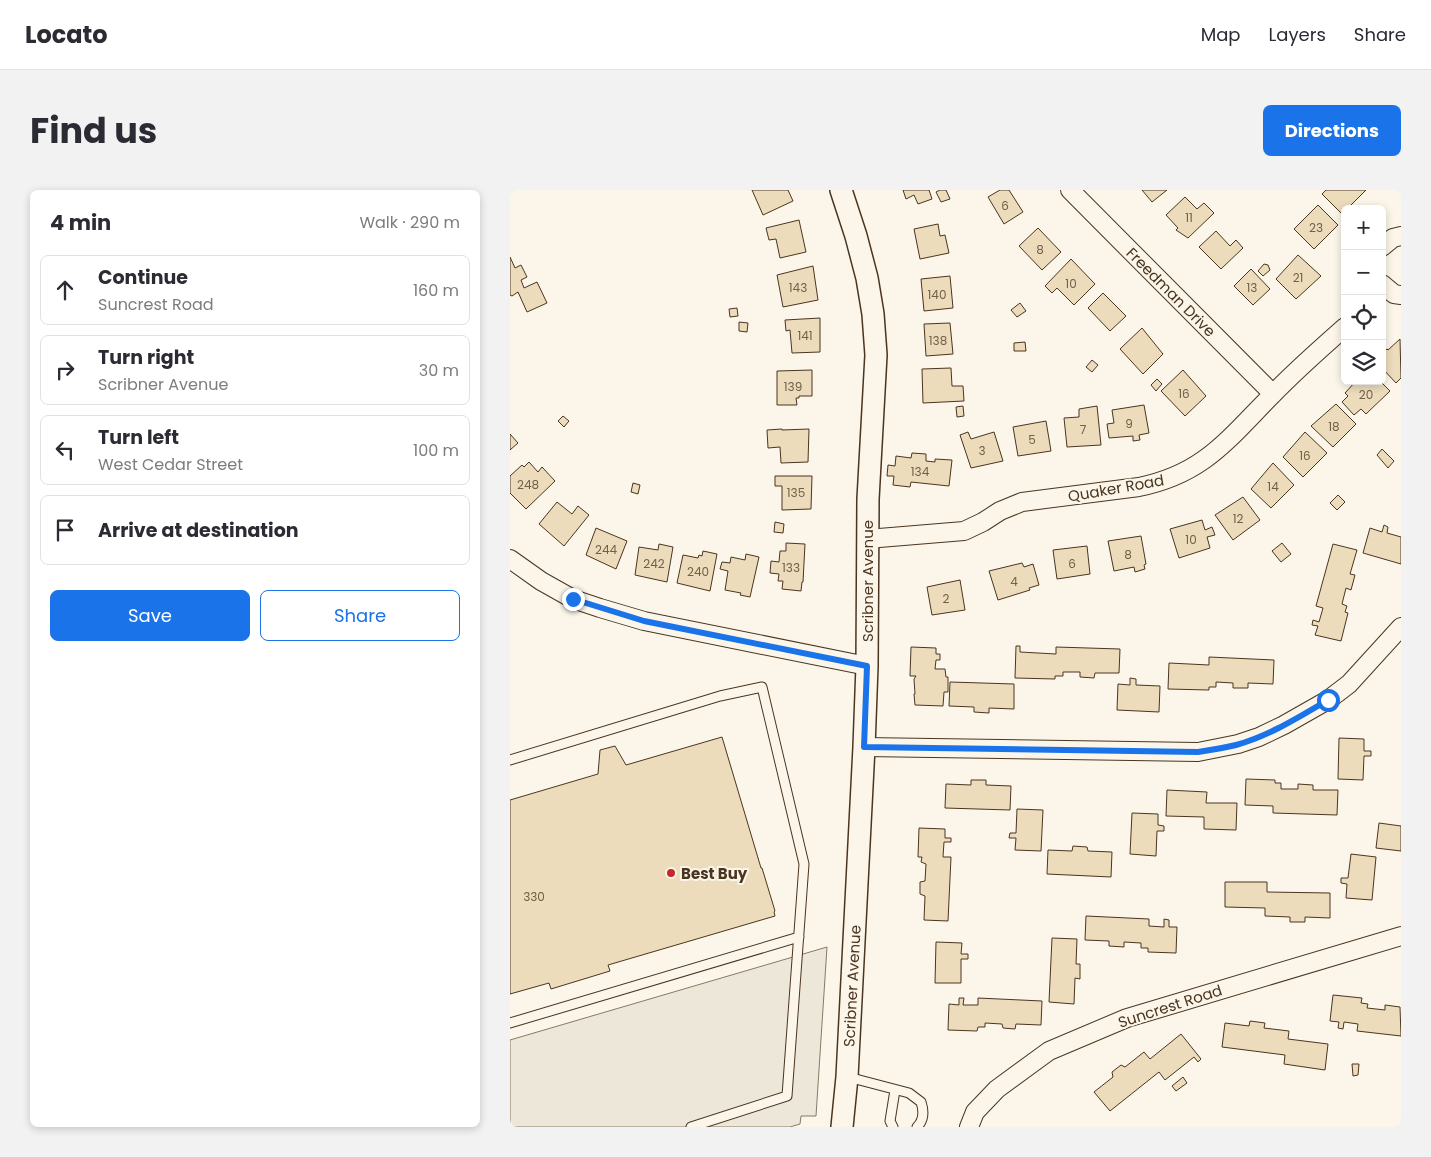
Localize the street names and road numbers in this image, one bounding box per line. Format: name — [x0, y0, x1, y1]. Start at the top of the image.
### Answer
street label: Freedman Drive — [1122, 243, 1220, 341]
street label: Quaker Road — [1066, 469, 1166, 507]
street label: Scribner Avenue — [857, 520, 878, 642]
street label: Scribner Avenue — [838, 924, 866, 1048]
street label: Suncrest Road — [1115, 979, 1225, 1033]

